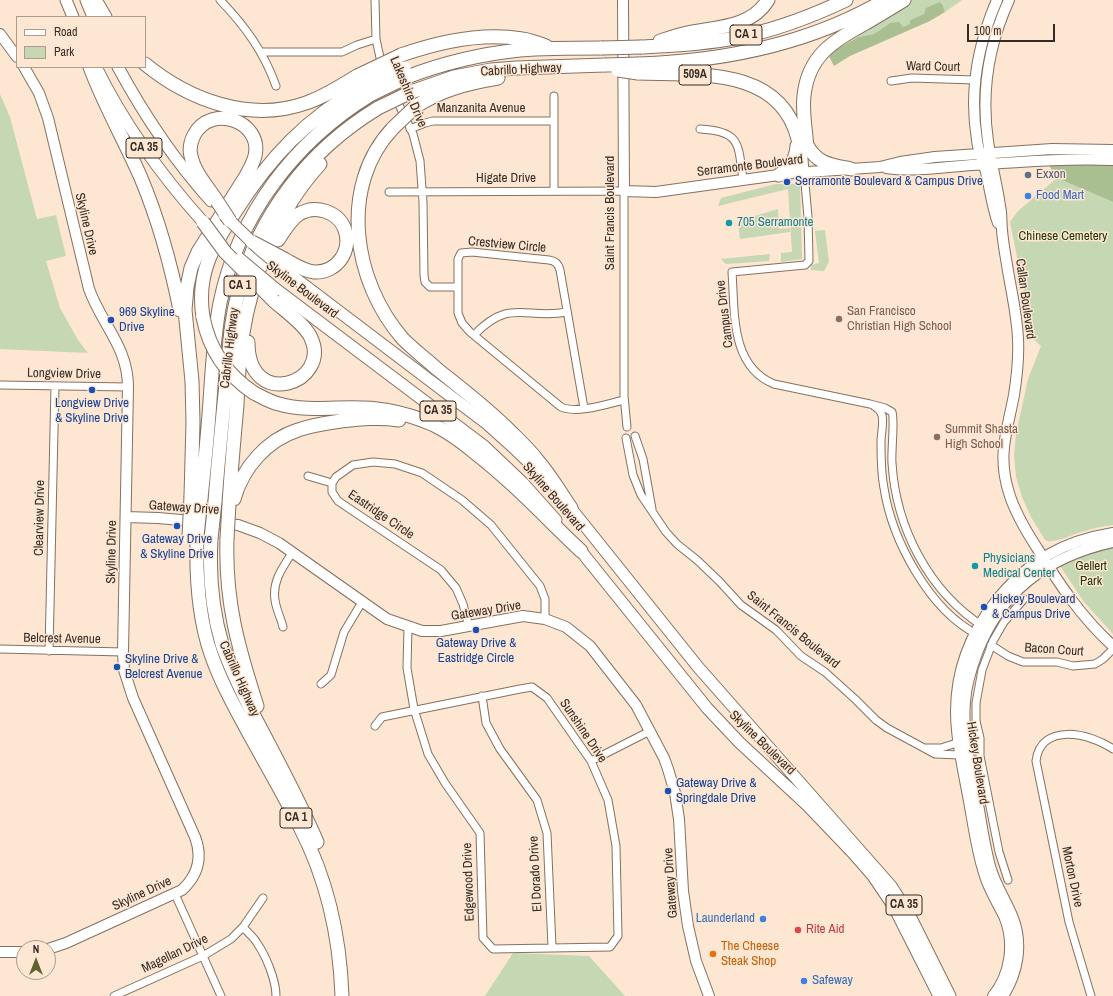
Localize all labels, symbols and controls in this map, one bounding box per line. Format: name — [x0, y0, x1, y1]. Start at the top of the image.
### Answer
legend — [16, 16, 146, 68]
scale bar — [969, 16, 1057, 42]
text: 100 m — [974, 23, 1001, 39]
text: Road — [54, 24, 78, 40]
road number: CA 1 — [730, 25, 762, 45]
text: Park — [54, 44, 74, 60]
street label: Lakeshire Drive — [386, 54, 430, 130]
street label: Ward Court — [906, 59, 960, 75]
street label: Cabrillo Highway — [480, 60, 562, 80]
road number: 509A — [679, 65, 711, 85]
street label: Manzanita Avenue — [437, 101, 525, 117]
road number: CA 35 — [126, 138, 162, 158]
street label: Serramonte Boulevard — [696, 152, 804, 180]
street label: Saint Francis Boulevard — [603, 156, 619, 270]
place label: Exxon — [1036, 167, 1066, 183]
marker: Exxon — [1023, 170, 1033, 180]
street label: Higate Drive — [476, 171, 536, 187]
place label: Serramonte Boulevard & Campus Drive — [795, 174, 983, 190]
marker: Serramonte Boulevard & Campus Drive — [782, 177, 792, 187]
place label: Food Mart — [1036, 188, 1084, 204]
street label: Skyline Drive — [71, 191, 101, 257]
marker: Food Mart — [1023, 191, 1033, 201]
place label: 705 Serramonte — [737, 215, 813, 231]
marker: 705 Serramonte — [724, 218, 734, 228]
park label: Chinese Cemetery — [1019, 229, 1107, 245]
street label: Crestview Circle — [467, 234, 547, 256]
street label: Skyline Boulevard — [263, 258, 341, 322]
street label: Callan Boulevard — [1012, 258, 1038, 340]
road number: CA 1 — [224, 276, 256, 296]
street label: Campus Drive — [713, 279, 737, 349]
place label: San Francisco Christian High School — [847, 304, 951, 335]
place label: 969 Skyline Drive — [119, 305, 175, 336]
street label: Cabrillo Highway — [217, 307, 243, 389]
marker: San Francisco Christian High School — [834, 314, 844, 324]
marker: 969 Skyline Drive — [106, 315, 116, 325]
street label: Longview Drive — [27, 366, 101, 382]
marker: Longview Drive & Skyline Drive — [87, 385, 97, 395]
place label: Longview Drive & Skyline Drive — [55, 396, 129, 427]
road number: CA 35 — [420, 401, 456, 421]
place label: Summit Shasta High School — [945, 422, 1018, 453]
marker: Summit Shasta High School — [932, 432, 942, 442]
street label: Skyline Boulevard — [519, 459, 587, 535]
street label: Clearview Drive — [32, 480, 48, 556]
street label: Eastridge Circle — [345, 487, 417, 543]
street label: Gateway Drive — [148, 498, 220, 518]
street label: Skyline Drive — [104, 520, 120, 584]
marker: Gateway Drive & Skyline Drive — [172, 521, 182, 531]
place label: Gateway Drive & Skyline Drive — [140, 532, 214, 563]
place label: Physicians Medical Center — [983, 551, 1055, 582]
park label: Gellert Park — [1075, 559, 1107, 590]
marker: Physicians Medical Center — [970, 561, 980, 571]
street label: Saint Francis Boulevard — [744, 588, 842, 672]
place label: Hickey Boulevard & Campus Drive — [992, 592, 1076, 623]
street label: Gateway Drive — [450, 598, 522, 624]
marker: Hickey Boulevard & Campus Drive — [979, 602, 989, 612]
marker: Gateway Drive & Eastridge Circle — [471, 625, 481, 635]
street label: Belcrest Avenue — [23, 631, 101, 647]
place label: Gateway Drive & Eastridge Circle — [436, 636, 516, 667]
street label: Cabrillo Highway — [215, 639, 263, 719]
street label: Bacon Court — [1024, 640, 1084, 660]
place label: Skyline Drive & Belcrest Avenue — [125, 652, 202, 683]
marker: Skyline Drive & Belcrest Avenue — [112, 662, 122, 672]
street label: Sunshine Drive — [556, 696, 610, 766]
street label: Skyline Boulevard — [726, 708, 798, 778]
street label: Hickey Boulevard — [963, 721, 991, 805]
place label: Gateway Drive & Springdale Drive — [676, 776, 757, 807]
marker: Gateway Drive & Springdale Drive — [663, 786, 673, 796]
road number: CA 1 — [280, 808, 312, 828]
street label: El Dorado Drive — [526, 836, 546, 912]
street label: Edgewood Drive — [460, 842, 478, 922]
street label: Morton Drive — [1058, 845, 1086, 909]
street label: Gateway Drive — [661, 847, 681, 919]
street label: Skyline Drive — [110, 874, 174, 914]
road number: CA 35 — [886, 895, 922, 915]
place label: Launderland — [696, 911, 755, 927]
marker: Launderland — [758, 914, 768, 924]
place label: Rite Aid — [806, 922, 845, 938]
marker: Rite Aid — [793, 925, 803, 935]
street label: Magellan Drive — [139, 931, 211, 977]
place label: The Cheese Steak Shop — [721, 939, 779, 970]
north arrow — [16, 940, 56, 980]
text: N — [33, 942, 39, 956]
marker: The Cheese Steak Shop — [708, 949, 718, 959]
place label: Safeway — [812, 973, 853, 989]
marker: Safeway — [799, 976, 809, 986]

